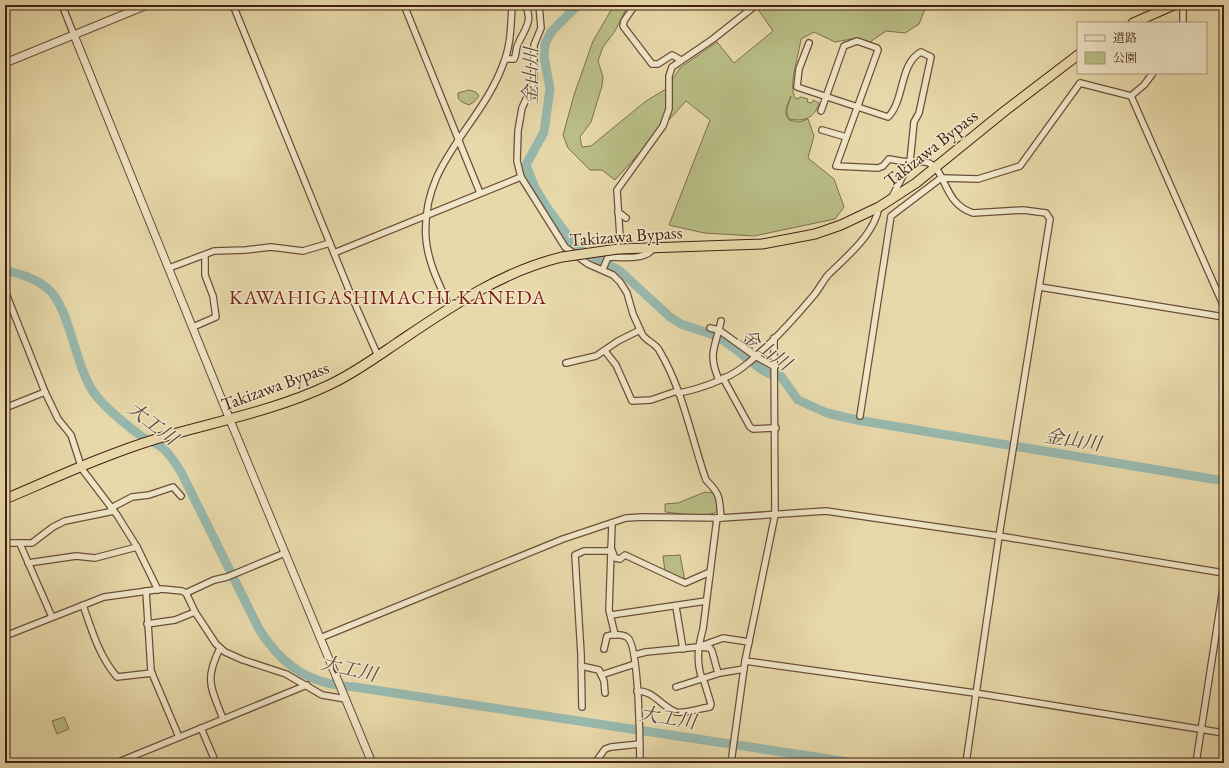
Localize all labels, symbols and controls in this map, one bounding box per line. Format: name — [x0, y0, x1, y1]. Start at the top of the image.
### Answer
legend — [1077, 22, 1207, 74]
text: 道路 — [1113, 30, 1137, 46]
water label: 金山川 — [518, 45, 544, 105]
text: 公園 — [1113, 50, 1137, 66]
street label: Takizawa Bypass — [879, 104, 982, 191]
street label: Takizawa Bypass — [569, 220, 683, 251]
district label: KAWAHIGASHIMACHI-KANEDA — [229, 284, 547, 310]
water label: 金山川 — [735, 323, 798, 377]
street label: Takizawa Bypass — [218, 355, 332, 416]
water label: 大工川 — [123, 396, 184, 452]
water label: 金山川 — [1043, 423, 1105, 457]
water label: 大工川 — [318, 650, 381, 688]
water label: 大工川 — [638, 701, 700, 735]

